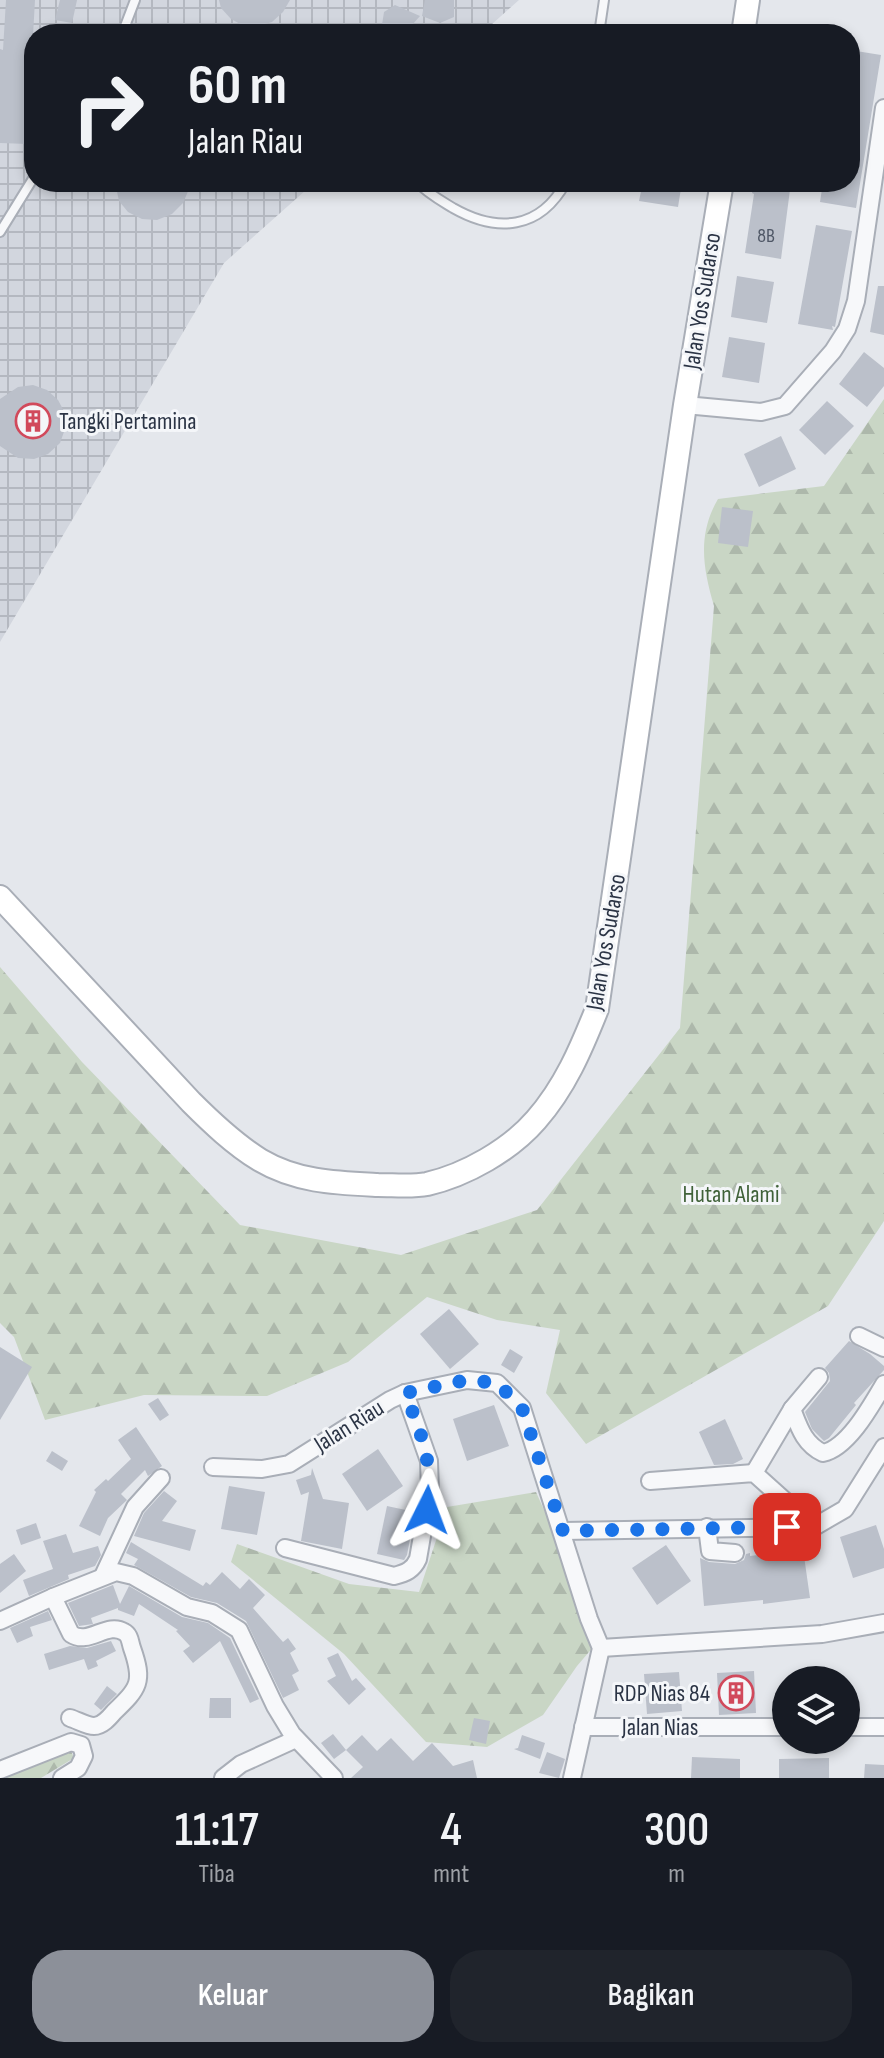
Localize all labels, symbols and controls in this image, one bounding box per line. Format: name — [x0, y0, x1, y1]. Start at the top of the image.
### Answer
text: 60 m — [188, 53, 287, 120]
icon: right — [56, 56, 160, 160]
text: Jalan Riau — [188, 121, 303, 164]
house number: 8B — [757, 224, 775, 248]
street label: Jalan Yos Sudarso — [677, 231, 727, 372]
building icon: Tangki Pertamina — [14, 402, 52, 440]
place label: Tangki Pertamina — [59, 407, 196, 436]
street label: Jalan Yos Sudarso — [580, 872, 632, 1013]
park label: Hutan Alami — [683, 1180, 779, 1209]
street label: Jalan Riau — [308, 1393, 389, 1459]
position arrow — [385, 1468, 469, 1552]
pin — [753, 1493, 821, 1561]
icon: arrive — [765, 1505, 809, 1549]
map controls — [772, 1666, 860, 1754]
button: layers — [772, 1666, 860, 1754]
building icon: RDP Nias 84 — [717, 1674, 755, 1712]
place label: RDP Nias 84 — [614, 1679, 710, 1708]
street label: Jalan Nias — [621, 1713, 698, 1742]
text: 11:17 — [175, 1802, 259, 1859]
text: 4 — [441, 1802, 462, 1859]
text: 300 — [644, 1802, 709, 1859]
text: Tiba — [199, 1859, 235, 1890]
text: mnt — [433, 1859, 469, 1890]
text: m — [668, 1859, 685, 1890]
button: Keluar — [32, 1950, 434, 2042]
button: Bagikan — [450, 1950, 852, 2042]

